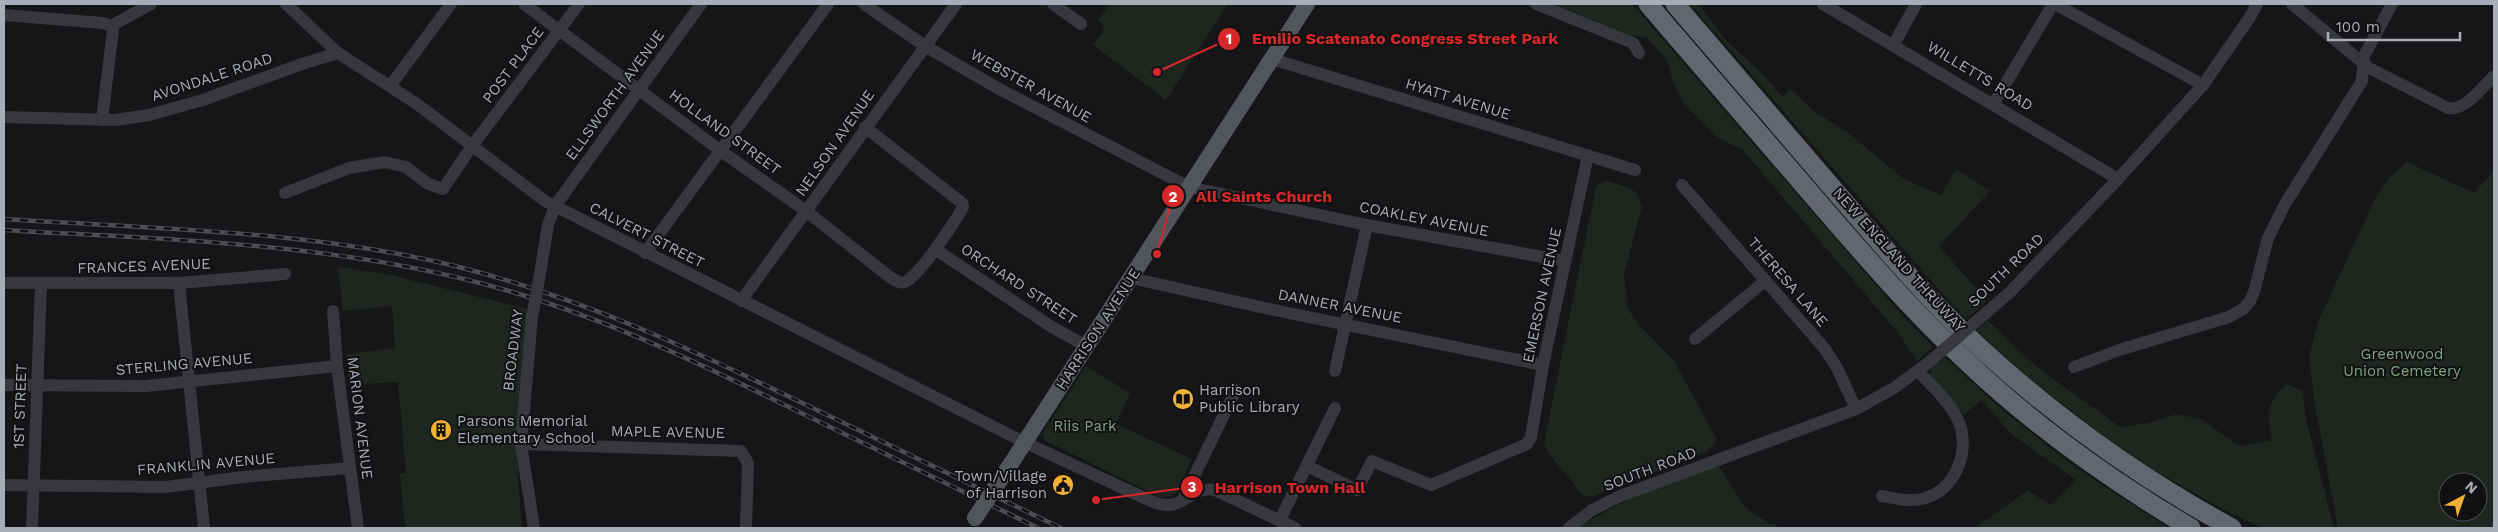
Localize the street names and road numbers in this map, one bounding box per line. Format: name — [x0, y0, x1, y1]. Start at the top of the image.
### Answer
street label: POST PLACE — [478, 23, 548, 107]
street label: ELLSWORTH AVENUE — [562, 26, 668, 164]
street label: WILLETTS ROAD — [1924, 37, 2036, 115]
street label: WEBSTER AVENUE — [967, 45, 1095, 127]
street label: AVONDALE ROAD — [149, 49, 275, 105]
street label: HYATT AVENUE — [1403, 74, 1513, 124]
street label: HOLLAND STREET — [666, 86, 784, 178]
street label: NELSON AVENUE — [792, 86, 878, 200]
street label: NEW ENGLAND THRUWAY — [1829, 184, 1969, 336]
street label: CALVERT STREET — [586, 198, 708, 272]
street label: COAKLEY AVENUE — [1358, 198, 1490, 240]
street label: EMERSON AVENUE — [1519, 226, 1565, 364]
street label: SOUTH ROAD — [1964, 229, 2048, 311]
street label: THERESA LANE — [1744, 234, 1832, 330]
street label: ORCHARD STREET — [958, 240, 1080, 328]
street label: FRANCES AVENUE — [77, 255, 211, 277]
street label: HARRISON AVENUE — [1052, 265, 1144, 393]
street label: DANNER AVENUE — [1276, 285, 1404, 327]
street label: BROADWAY — [499, 308, 527, 392]
street label: STERLING AVENUE — [115, 349, 253, 379]
street label: MARION AVENUE — [344, 356, 376, 480]
street label: 1ST STREET — [10, 363, 30, 449]
street label: MAPLE AVENUE — [611, 422, 725, 442]
street label: SOUTH ROAD — [1601, 443, 1699, 495]
street label: FRANKLIN AVENUE — [136, 449, 276, 479]

